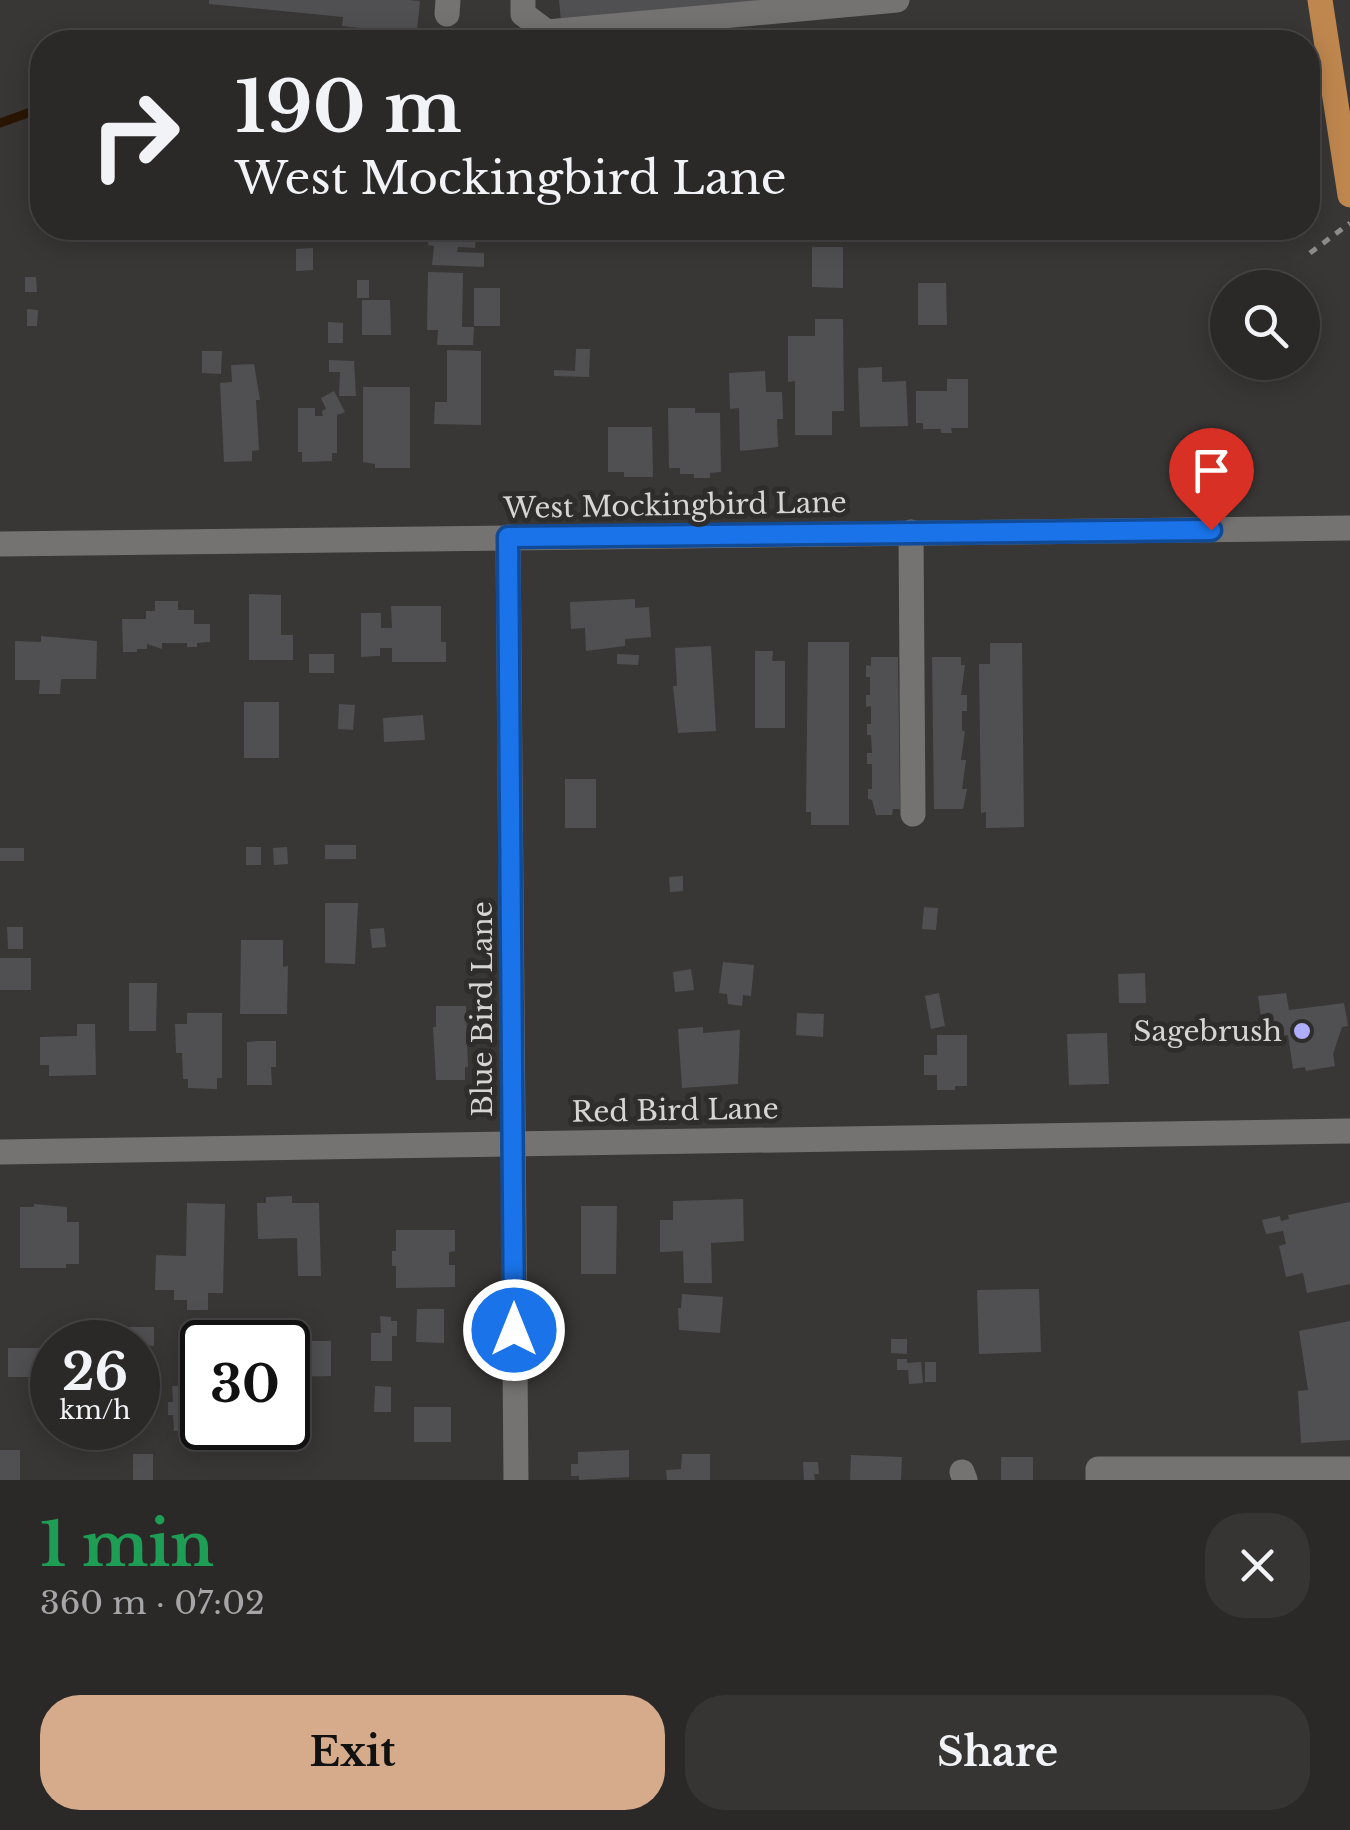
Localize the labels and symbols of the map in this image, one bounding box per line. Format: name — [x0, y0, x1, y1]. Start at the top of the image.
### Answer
pin — [1169, 428, 1254, 531]
street label: West Mockingbird Lane — [502, 485, 847, 526]
street label: Blue Bird Lane — [465, 901, 500, 1117]
place label: Sagebrush — [1133, 1014, 1282, 1049]
marker: Sagebrush — [1291, 1020, 1313, 1042]
street label: Red Bird Lane — [571, 1091, 779, 1130]
position arrow — [462, 1278, 566, 1382]
speed limit sign: 30 — [180, 1320, 310, 1450]

